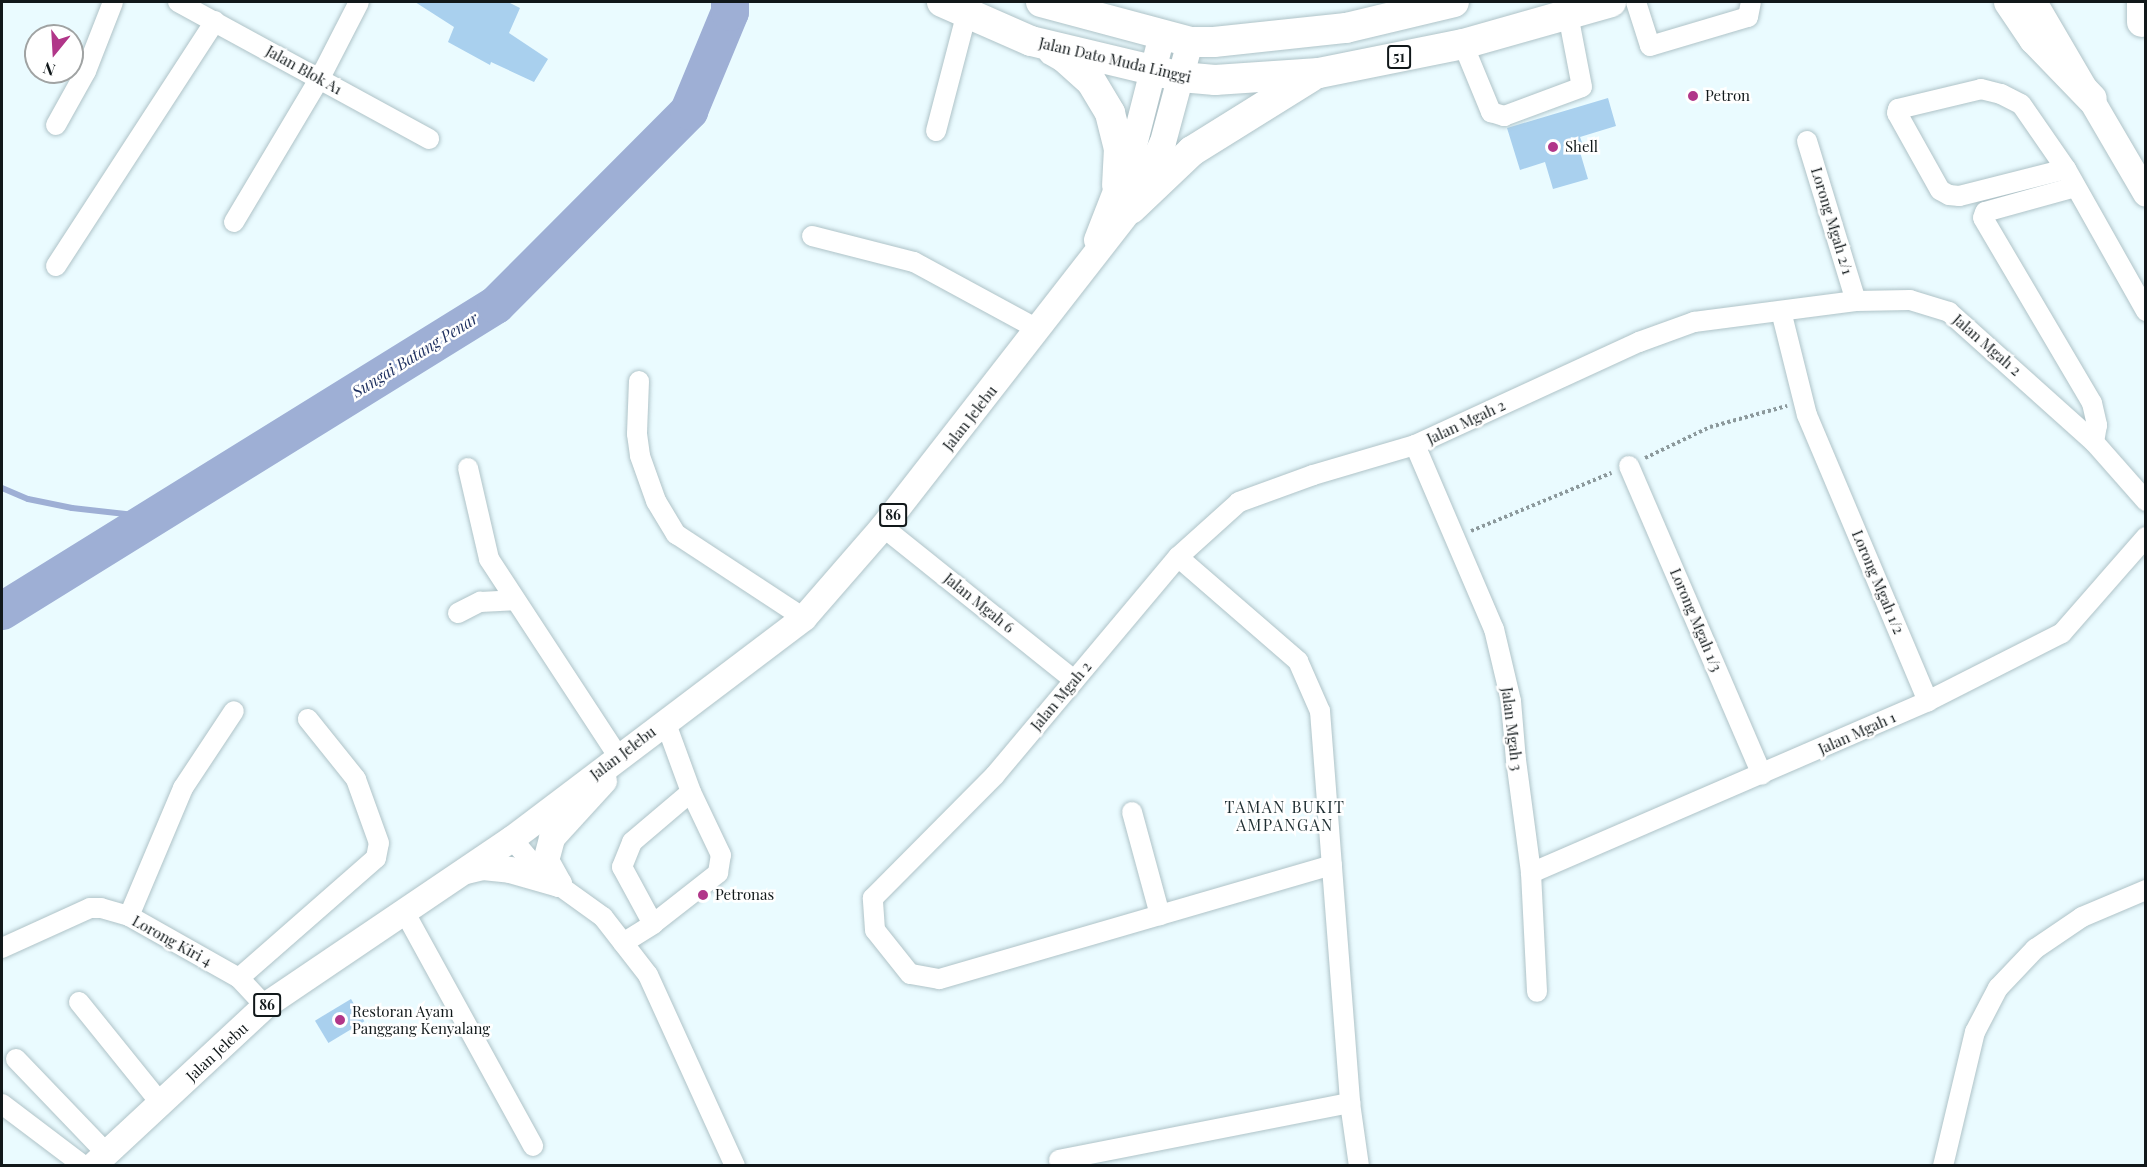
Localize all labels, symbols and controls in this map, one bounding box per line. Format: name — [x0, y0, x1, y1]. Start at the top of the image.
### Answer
north arrow — [24, 24, 84, 84]
street label: Jalan Dato Muda Linggi — [1037, 34, 1193, 86]
street label: Jalan Blok A1 — [263, 42, 345, 98]
road number: 51 — [1387, 46, 1411, 68]
text: N — [40, 58, 58, 81]
place label: Petron — [1705, 87, 1750, 105]
marker: Petron — [1686, 89, 1700, 103]
place label: Shell — [1565, 138, 1598, 156]
marker: Shell — [1546, 140, 1560, 154]
street label: Lorong Mgah 2/1 — [1807, 165, 1857, 277]
water label: Sungai Batang Penar — [348, 308, 482, 402]
street label: Jalan Mgah 2 — [1949, 311, 2025, 379]
street label: Jalan Jelebu — [939, 382, 1001, 454]
street label: Jalan Mgah 2 — [1424, 396, 1508, 448]
road number: 86 — [878, 504, 908, 526]
street label: Lorong Mgah 1/2 — [1848, 527, 1908, 637]
street label: Lorong Mgah 1/3 — [1666, 566, 1726, 674]
street label: Jalan Mgah 6 — [940, 569, 1018, 637]
street label: Jalan Mgah 2 — [1027, 658, 1095, 734]
street label: Jalan Mgah 3 — [1498, 686, 1526, 772]
street label: Jalan Mgah 1 — [1816, 708, 1898, 758]
street label: Jalan Jelebu — [587, 722, 659, 784]
district label: TAMAN BUKIT AMPANGAN — [1224, 797, 1346, 835]
place label: Petronas — [715, 886, 774, 904]
marker: Petronas — [696, 888, 710, 902]
street label: Lorong Kiri 4 — [129, 912, 215, 970]
road number: 86 — [252, 994, 282, 1016]
place label: Restoran Ayam Panggang Kenyalang — [352, 1002, 490, 1037]
marker: Restoran Ayam Panggang Kenyalang — [333, 1013, 347, 1027]
street label: Jalan Jelebu — [182, 1019, 252, 1085]

